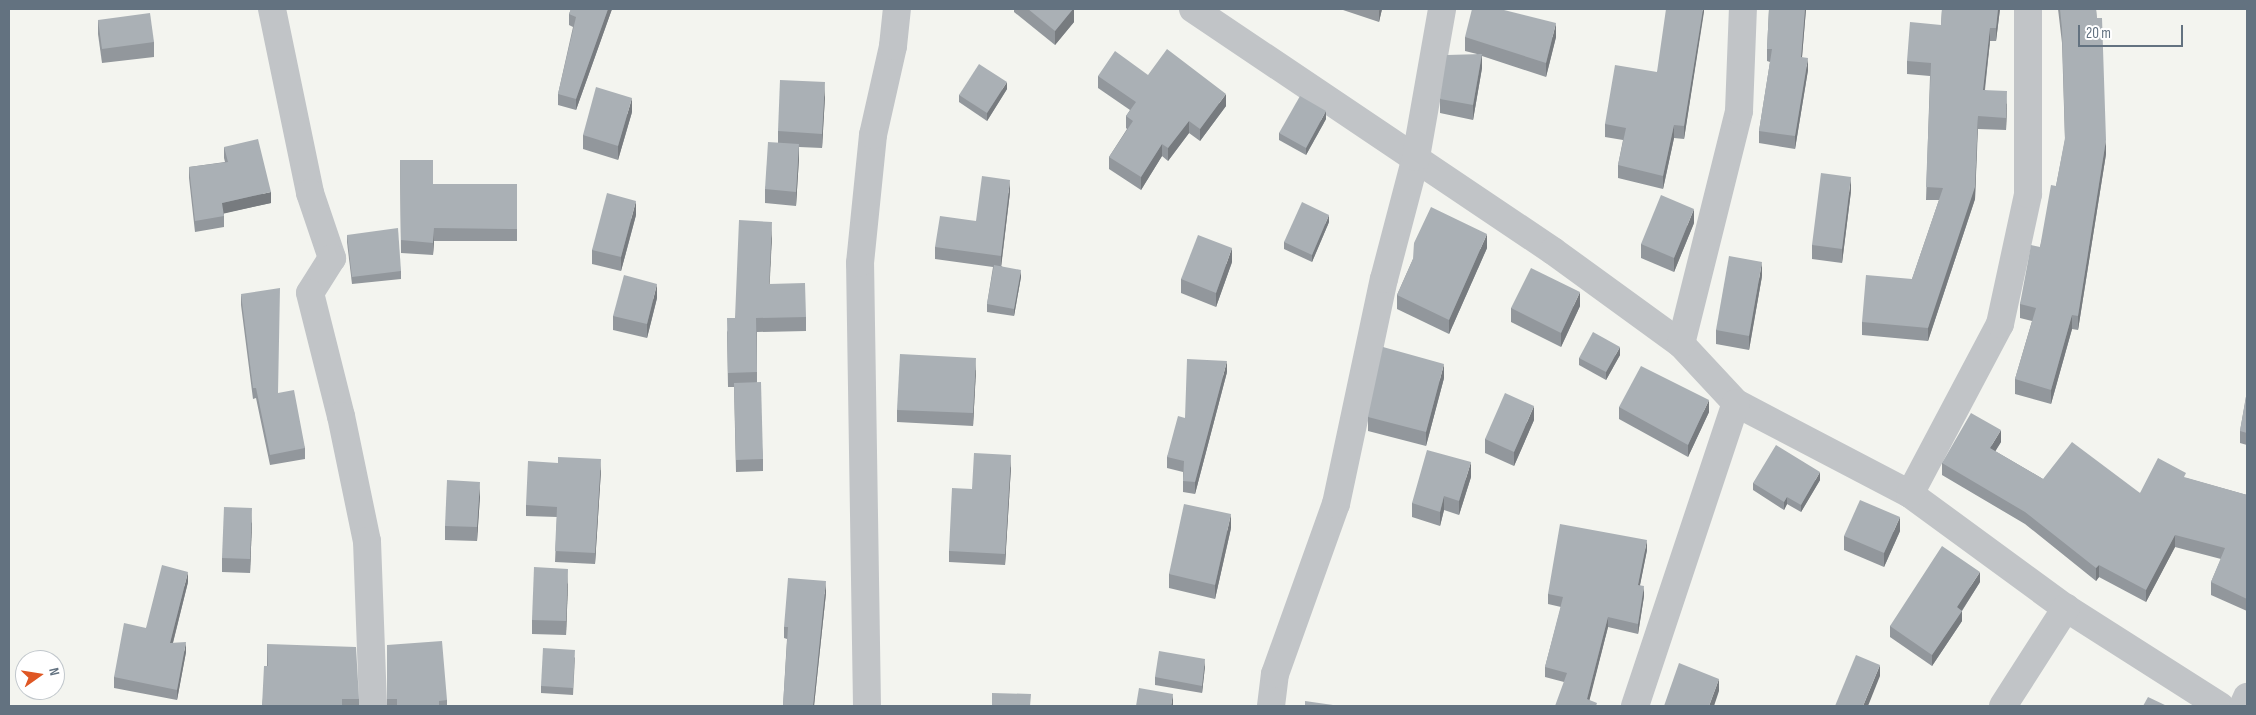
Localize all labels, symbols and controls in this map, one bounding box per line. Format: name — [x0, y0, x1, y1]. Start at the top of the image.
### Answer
scale bar — [2081, 15, 2186, 47]
text: 20 m — [2086, 24, 2111, 43]
north arrow — [15, 650, 65, 700]
text: N — [45, 666, 63, 677]

